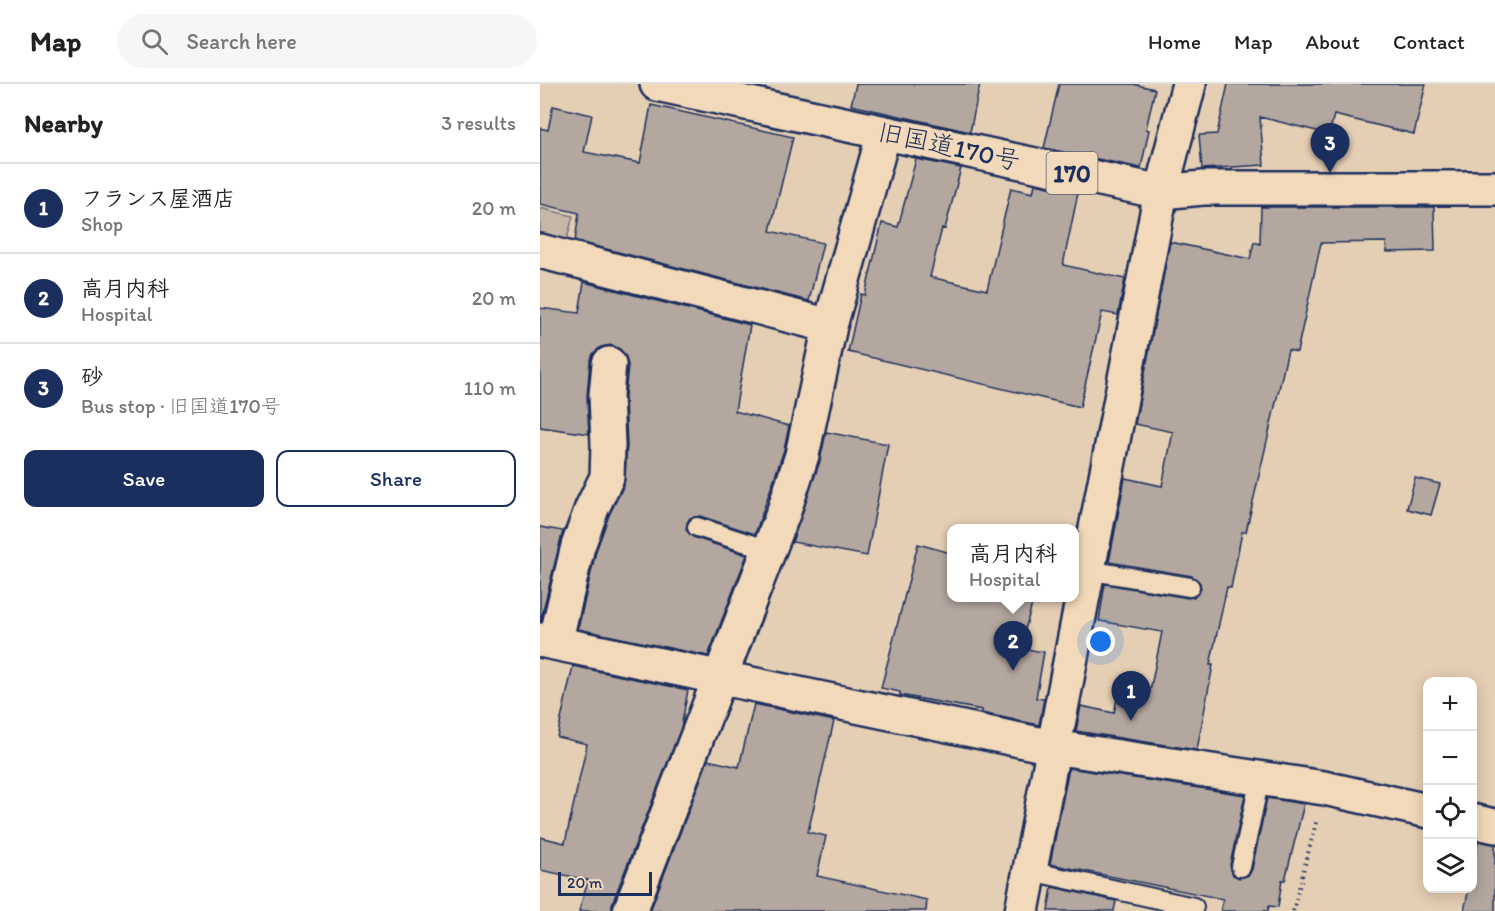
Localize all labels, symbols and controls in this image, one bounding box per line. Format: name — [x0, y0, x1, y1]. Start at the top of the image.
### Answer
search box — [117, 14, 537, 68]
text: Map — [30, 24, 81, 58]
icon: search — [138, 25, 171, 58]
text: Search here — [186, 28, 297, 55]
text: Home — [1148, 29, 1201, 54]
text: Map — [1234, 29, 1273, 54]
text: About — [1306, 29, 1360, 54]
text: Contact — [1393, 29, 1465, 54]
text: Nearby — [24, 107, 103, 139]
text: 3 results — [441, 111, 516, 135]
street label: 旧国道170号 — [875, 115, 1023, 177]
pin: 3 — [1310, 124, 1350, 173]
road number: 170 — [1046, 152, 1098, 194]
text: フランス屋酒店 — [81, 185, 235, 212]
text: 1 — [39, 196, 48, 220]
text: 20 m — [472, 196, 516, 220]
text: Shop — [81, 212, 123, 236]
text: 高月内科 — [81, 275, 169, 302]
text: 2 — [38, 286, 49, 310]
text: 20 m — [472, 286, 516, 310]
text: Hospital — [81, 302, 153, 326]
text: 砂 — [81, 363, 103, 390]
text: 3 — [38, 376, 49, 400]
text: 110 m — [464, 376, 516, 400]
text: Bus stop · 旧国道170号 — [81, 394, 281, 418]
button: Save — [24, 450, 264, 507]
button: Share — [276, 450, 516, 507]
popup — [947, 524, 1079, 602]
text: 高月内科 — [969, 540, 1057, 567]
text: Hospital — [969, 567, 1041, 591]
pin: 2 — [994, 622, 1032, 671]
your location — [1086, 627, 1115, 656]
pin: 1 — [1112, 672, 1150, 721]
map controls — [1423, 677, 1477, 893]
button: + — [1423, 677, 1477, 731]
button: − — [1423, 731, 1477, 785]
button: locate — [1423, 785, 1477, 839]
button: layers — [1423, 839, 1477, 893]
scale bar — [558, 869, 652, 896]
text: 20 m — [567, 873, 602, 892]

